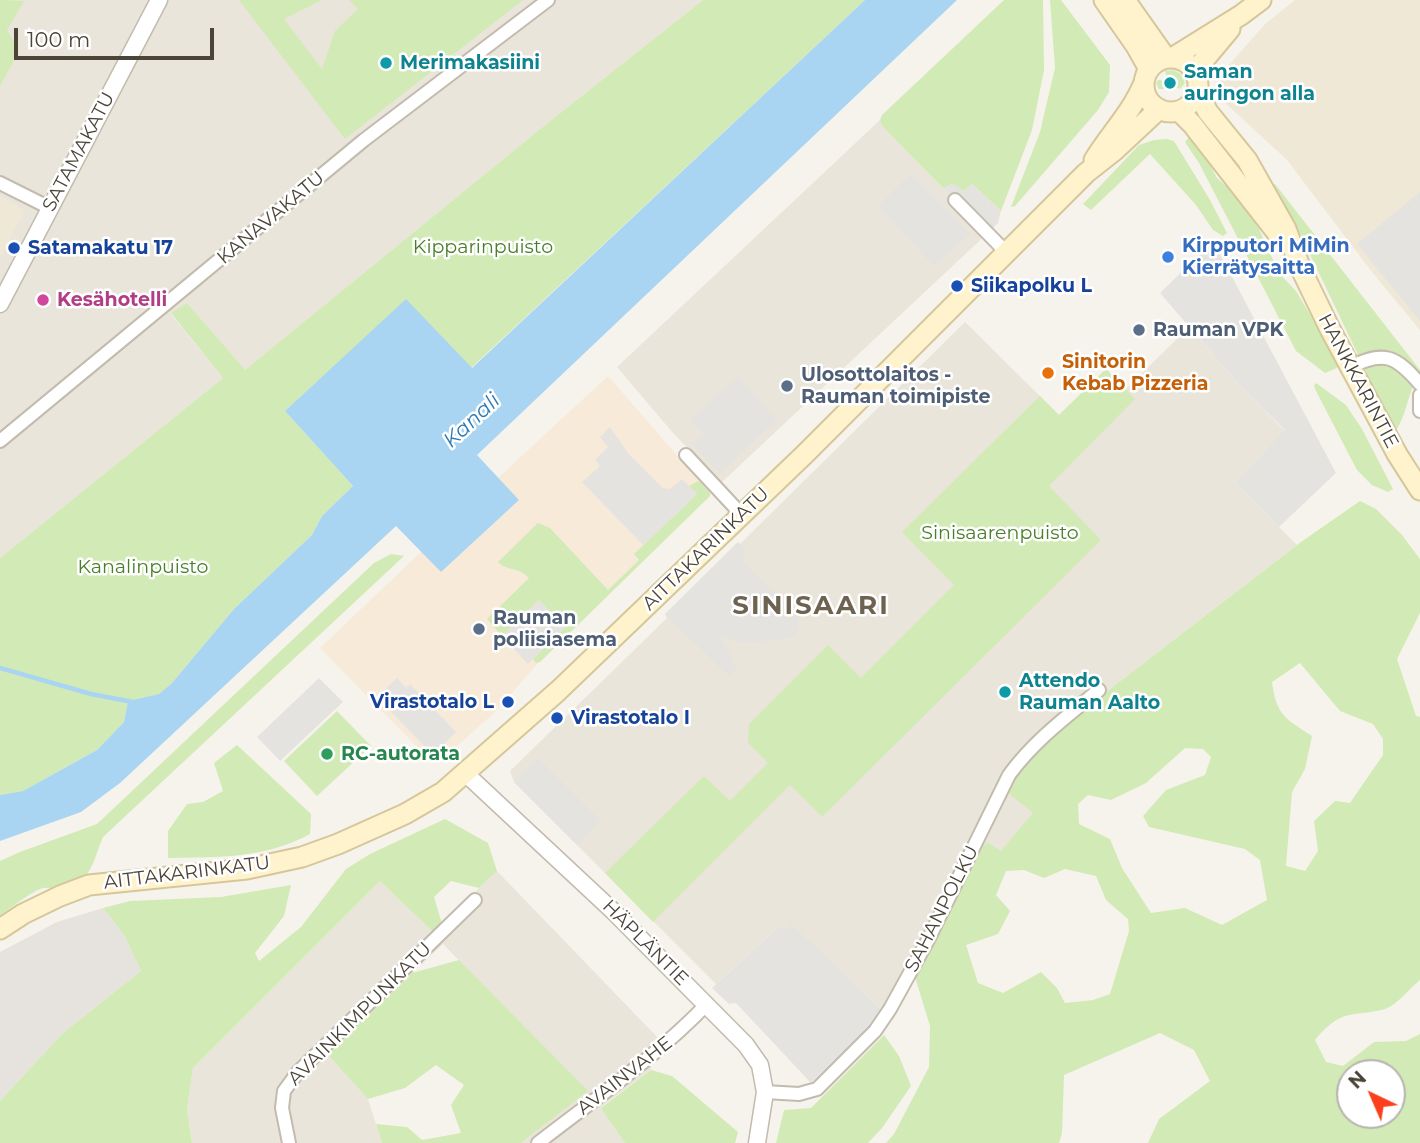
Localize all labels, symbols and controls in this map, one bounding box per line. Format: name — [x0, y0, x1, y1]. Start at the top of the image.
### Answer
scale bar — [18, 14, 217, 58]
text: 100 m — [27, 27, 90, 52]
place label: Merimakasiini — [400, 52, 540, 74]
marker: Merimakasiini — [378, 55, 394, 71]
place label: Saman auringon alla — [1184, 61, 1315, 105]
marker: Saman auringon alla — [1162, 75, 1178, 91]
street label: SATAMAKATU — [38, 88, 120, 216]
street label: KANAVAKATU — [213, 167, 329, 269]
place label: Kirpputori MiMin Kierrätysaitta — [1182, 235, 1350, 279]
park label: Kipparinpuisto — [413, 236, 553, 258]
place label: Satamakatu 17 — [28, 237, 173, 259]
marker: Satamakatu 17 — [6, 240, 22, 256]
marker: Kirpputori MiMin Kierrätysaitta — [1160, 249, 1176, 265]
place label: Siikapolku L — [971, 275, 1092, 297]
marker: Siikapolku L — [949, 278, 965, 294]
place label: Kesähotelli — [57, 289, 167, 311]
marker: Kesähotelli — [35, 292, 51, 308]
street label: HANKKARINTIE — [1313, 310, 1403, 452]
place label: Rauman VPK — [1153, 319, 1283, 341]
marker: Rauman VPK — [1131, 322, 1147, 338]
place label: Sinitorin Kebab Pizzeria — [1062, 351, 1208, 395]
place label: Ulosottolaitos - Rauman toimipiste — [801, 364, 990, 408]
marker: Sinitorin Kebab Pizzeria — [1040, 365, 1056, 381]
marker: Ulosottolaitos - Rauman toimipiste — [779, 378, 795, 394]
water label: Kanali — [438, 388, 506, 454]
street label: AITTAKARINKATU — [638, 483, 774, 615]
park label: Sinisaarenpuisto — [921, 522, 1079, 544]
park label: Kanalinpuisto — [78, 556, 208, 578]
district label: SINISAARI — [733, 590, 889, 622]
place label: Rauman poliisiasema — [493, 607, 617, 651]
marker: Rauman poliisiasema — [471, 621, 487, 637]
place label: Attendo Rauman Aalto — [1019, 670, 1160, 714]
marker: Attendo Rauman Aalto — [997, 684, 1013, 700]
place label: Virastotalo L — [370, 691, 494, 713]
marker: Virastotalo L — [500, 694, 516, 710]
place label: Virastotalo I — [571, 707, 690, 729]
marker: Virastotalo I — [549, 710, 565, 726]
place label: RC-autorata — [341, 743, 460, 765]
marker: RC-autorata — [319, 746, 335, 762]
street label: SAHANPOLKU — [900, 842, 984, 976]
street label: AITTAKARINKATU — [102, 851, 272, 895]
street label: HÄPLÄNTIE — [597, 895, 693, 991]
street label: AVAINKIMPUNKATU — [284, 938, 436, 1090]
street label: AVAINVAHE — [573, 1032, 677, 1120]
north arrow — [1336, 1059, 1406, 1129]
text: N — [1344, 1066, 1371, 1094]

